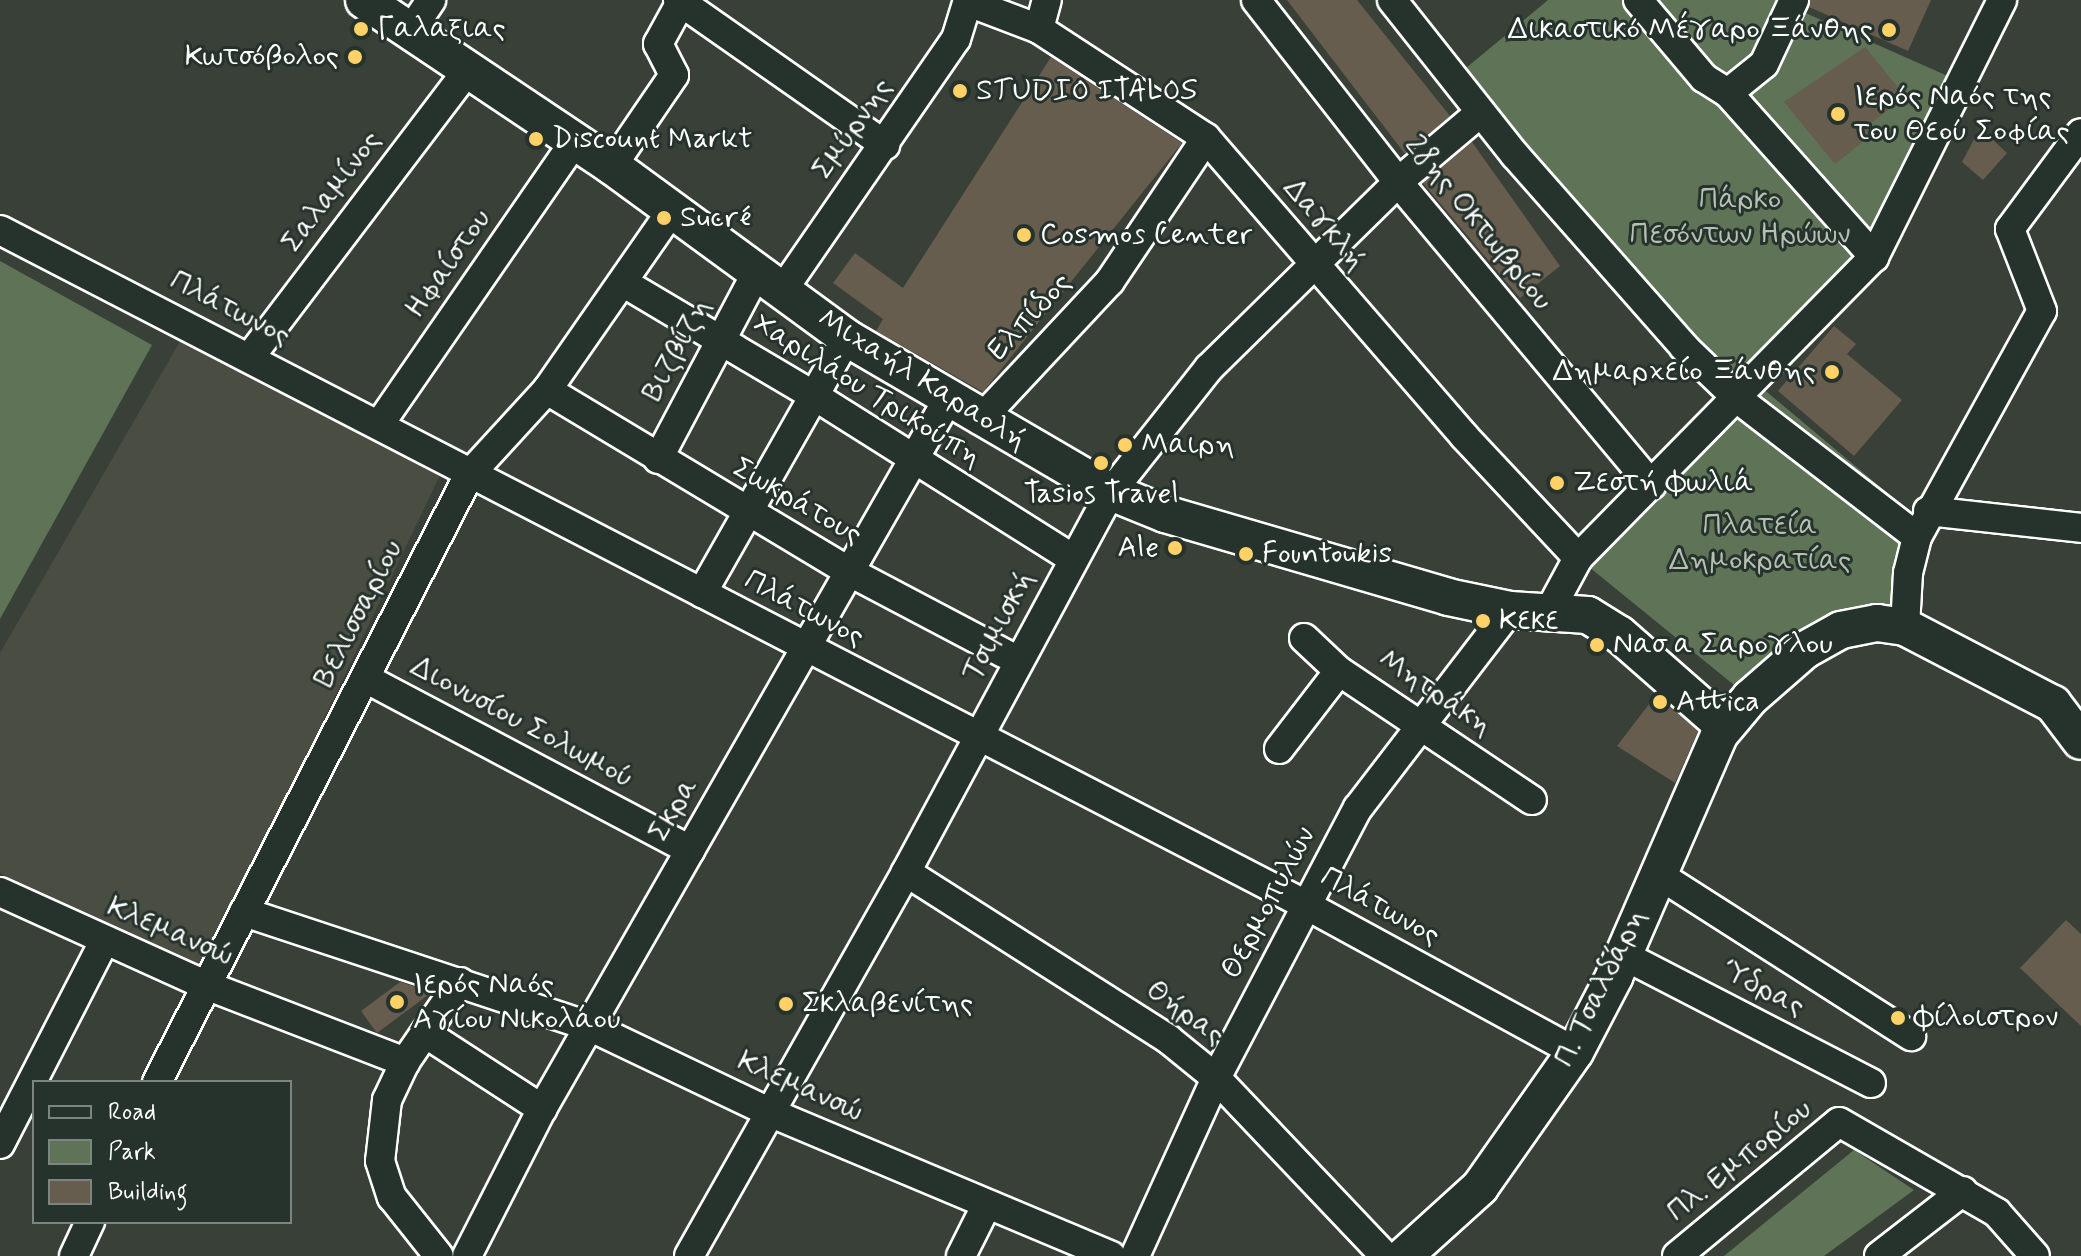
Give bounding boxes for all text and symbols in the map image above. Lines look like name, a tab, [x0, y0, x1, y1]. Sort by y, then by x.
place label: Γαλαξιας	[377, 11, 506, 47]
place label: Δικαστικό Μέγαρο Ξάνθης	[1508, 12, 1873, 48]
marker: Γαλαξιας	[352, 20, 370, 38]
marker: Δικαστικό Μέγαρο Ξάνθης	[1880, 21, 1898, 39]
place label: Κωτσόβολος	[185, 39, 339, 75]
marker: Κωτσόβολος	[346, 48, 364, 66]
street label: Σμύρνης	[805, 71, 901, 187]
place label: STUDIO ITALOS	[976, 73, 1197, 109]
place label: Ιερός Ναός της του Θεού Σοφίας	[1854, 79, 2070, 150]
marker: STUDIO ITALOS	[951, 82, 969, 100]
marker: Ιερός Ναός της του Θεού Σοφίας	[1829, 105, 1847, 123]
place label: Discount Markt	[552, 121, 755, 157]
street label: Σαλαμίνος	[274, 124, 390, 260]
street label: 28ης Οκτωβρίου	[1396, 128, 1560, 318]
marker: Discount Markt	[527, 130, 545, 148]
street label: Δαγκλή	[1275, 171, 1373, 279]
park label: Πάρκο Πεσόντων Ηρώων	[1630, 182, 1850, 252]
place label: Sucré	[680, 200, 751, 236]
street label: Ηφαίστου	[398, 202, 500, 326]
marker: Sucré	[655, 209, 673, 227]
place label: Cosmos Center	[1040, 217, 1247, 253]
marker: Cosmos Center	[1015, 226, 1033, 244]
street label: Πλάτωνος	[164, 263, 296, 355]
street label: Ελπίδος	[980, 266, 1080, 368]
street label: Βιζβίζη	[635, 292, 719, 408]
street label: Μιχαήλ Καραολή	[811, 301, 1033, 459]
street label: Χαριλάου Τρικούπη	[746, 306, 988, 476]
place label: Δημαρχείο Ξάνθης	[1553, 354, 1816, 390]
marker: Δημαρχείο Ξάνθης	[1823, 363, 1841, 381]
place label: Μαιρη	[1141, 427, 1235, 463]
marker: Μαιρη	[1116, 436, 1134, 454]
street label: Σωκράτους	[726, 451, 868, 553]
marker: Tasios Travel	[1092, 454, 1110, 472]
place label: Ζεστή Φωλιά	[1573, 465, 1753, 501]
marker: Ζεστή Φωλιά	[1548, 474, 1566, 492]
place label: Tasios Travel	[1023, 476, 1179, 512]
park label: Πλατεία Δημοκρατίας	[1669, 508, 1851, 578]
place label: Ale	[1118, 530, 1159, 566]
street label: Βελισσαρίου	[307, 534, 411, 694]
place label: Fountoukis	[1262, 536, 1392, 572]
marker: Ale	[1166, 539, 1184, 557]
marker: Fountoukis	[1237, 545, 1255, 563]
street label: Πλάτωνος	[738, 562, 870, 656]
street label: Τσιμισκή	[955, 565, 1043, 687]
place label: Κεκε	[1499, 603, 1559, 639]
marker: Κεκε	[1474, 612, 1492, 630]
place label: Νασ α Σαρογλου	[1613, 627, 1833, 663]
marker: Νασ α Σαρογλου	[1588, 636, 1606, 654]
street label: Μητράκη	[1371, 642, 1499, 744]
street label: Διονυσίου Σολωμού	[404, 649, 640, 797]
place label: Attica	[1676, 684, 1760, 720]
marker: Attica	[1651, 693, 1669, 711]
street label: Σκρα	[641, 772, 707, 848]
street label: Θερμοπυλών	[1214, 821, 1324, 985]
street label: Πλάτωνος	[1314, 860, 1446, 954]
street label: Κλεμανσώ	[102, 889, 238, 975]
street label: Π. Τσαλδάρη	[1547, 903, 1655, 1073]
street label: Ύδρας	[1715, 953, 1811, 1025]
place label: Ιερός Ναός Αγίου Νικολάου	[413, 967, 621, 1038]
street label: Θήρας	[1139, 972, 1231, 1054]
place label: Σκλαβενίτης	[802, 986, 973, 1022]
marker: Ιερός Ναός Αγίου Νικολάου	[388, 993, 406, 1011]
marker: Σκλαβενίτης	[777, 995, 795, 1013]
place label: Φίλοιστρον	[1914, 1000, 2058, 1036]
marker: Φίλοιστρον	[1889, 1009, 1907, 1027]
street label: Κλεμανσώ	[732, 1043, 868, 1131]
legend	[32, 1080, 292, 1224]
street label: Πλ. Εμπορίου	[1660, 1092, 1820, 1230]
text: Road	[108, 1097, 156, 1128]
text: Park	[108, 1137, 156, 1168]
text: Building	[108, 1177, 188, 1208]

